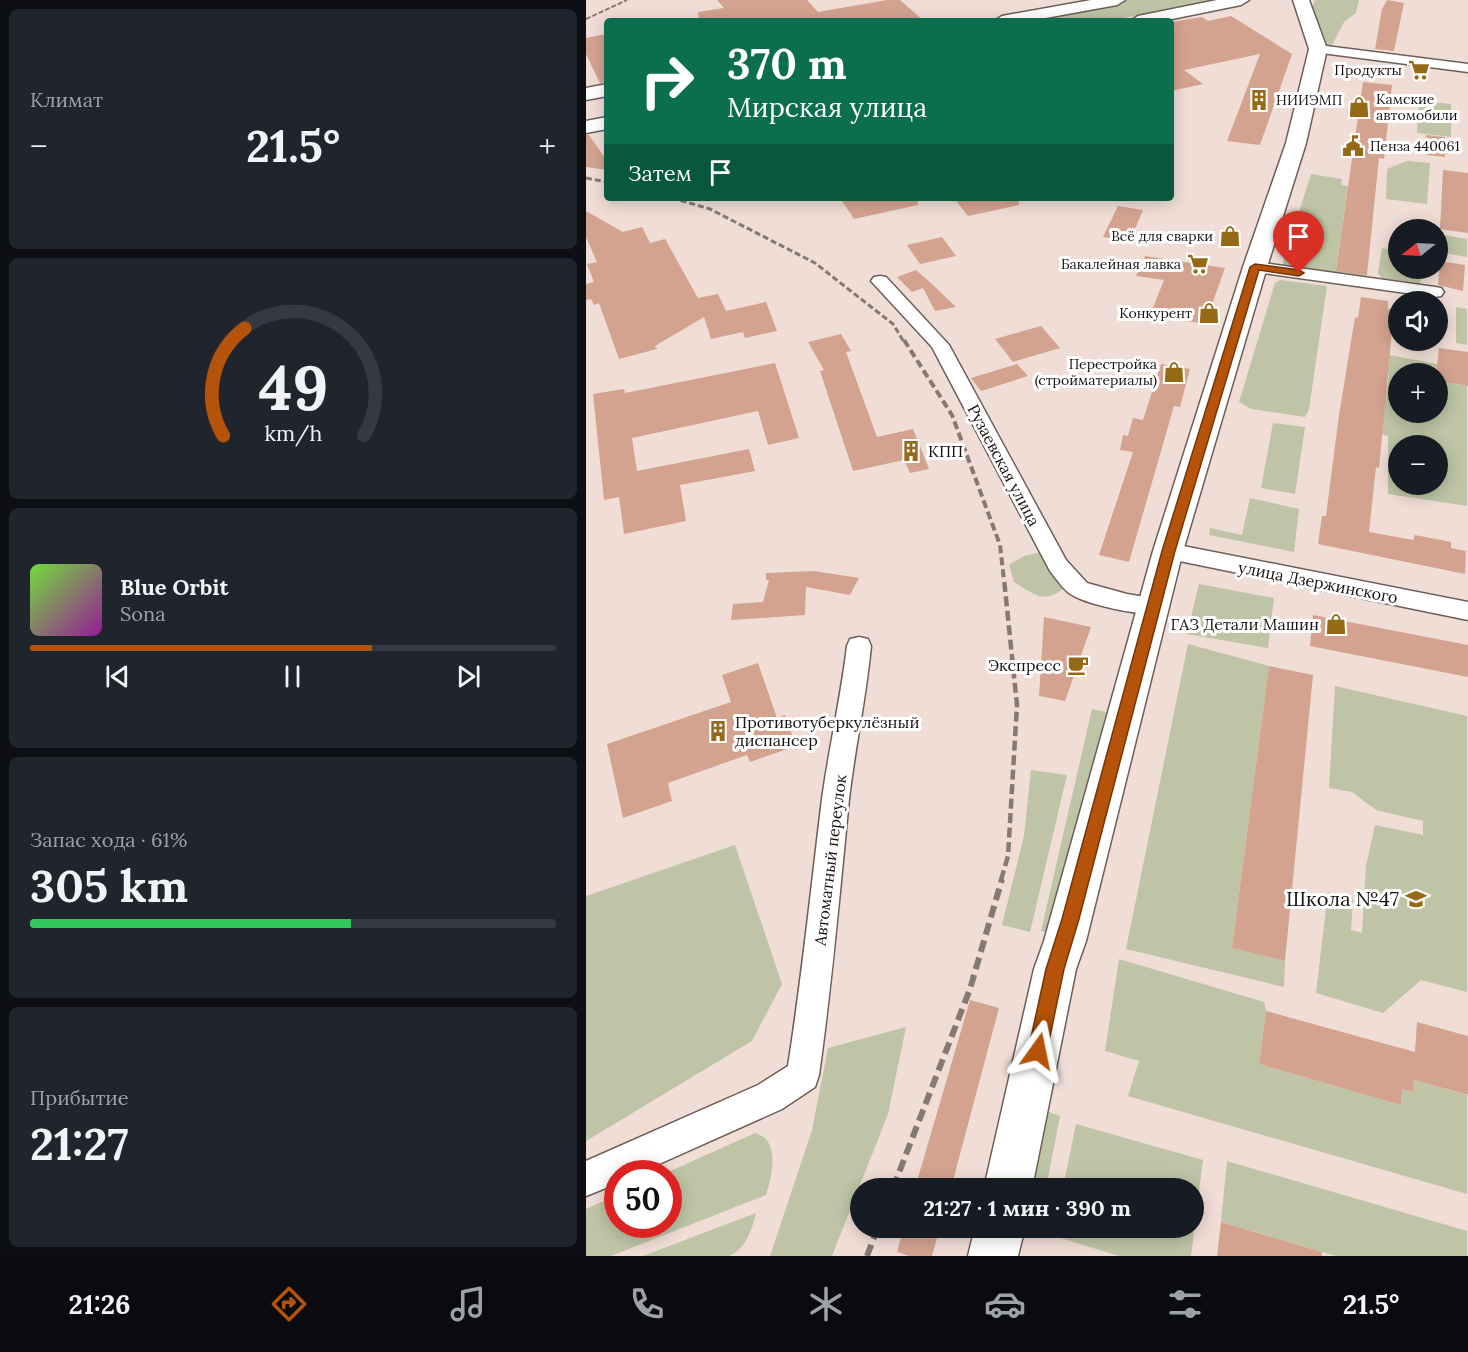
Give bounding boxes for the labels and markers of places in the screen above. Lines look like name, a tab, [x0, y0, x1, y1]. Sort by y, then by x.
supermarket icon: Продукты	[1407, 58, 1431, 82]
place label: Продукты	[1334, 61, 1402, 79]
building icon: НИИЭМП	[1247, 88, 1271, 112]
place label: Камские автомобили	[1376, 90, 1458, 124]
place label: НИИЭМП	[1276, 91, 1342, 109]
shop icon: Камские автомобили	[1347, 95, 1371, 119]
public building icon: Пенза 440061	[1341, 134, 1365, 158]
place label: Пенза 440061	[1370, 137, 1460, 155]
pin	[1273, 211, 1324, 273]
shop icon: Всё для сварки	[1218, 224, 1242, 248]
place label: Всё для сварки	[1111, 227, 1213, 245]
supermarket icon: Бакалейная лавка	[1186, 252, 1210, 276]
place label: Бакалейная лавка	[1061, 255, 1181, 273]
shop icon: Конкурент	[1197, 301, 1221, 325]
place label: Конкурент	[1119, 304, 1192, 322]
place label: Перестройка (стройматериалы)	[1035, 355, 1157, 389]
shop icon: Перестройка (стройматериалы)	[1162, 360, 1186, 384]
building icon: КПП	[899, 439, 923, 463]
place label: КПП	[928, 441, 963, 461]
shop icon: ГАЗ Детали Машин	[1324, 612, 1348, 636]
place label: ГАЗ Детали Машин	[1170, 614, 1319, 634]
cafe icon: Экспресс	[1066, 653, 1090, 677]
place label: Экспресс	[988, 655, 1061, 675]
place label: Противотуберкулёзный диспансер	[735, 712, 919, 750]
building icon: Противотуберкулёзный диспансер	[706, 719, 730, 743]
place label: Школа №47	[1286, 886, 1399, 911]
school or university icon: Школа №47	[1404, 887, 1428, 911]

